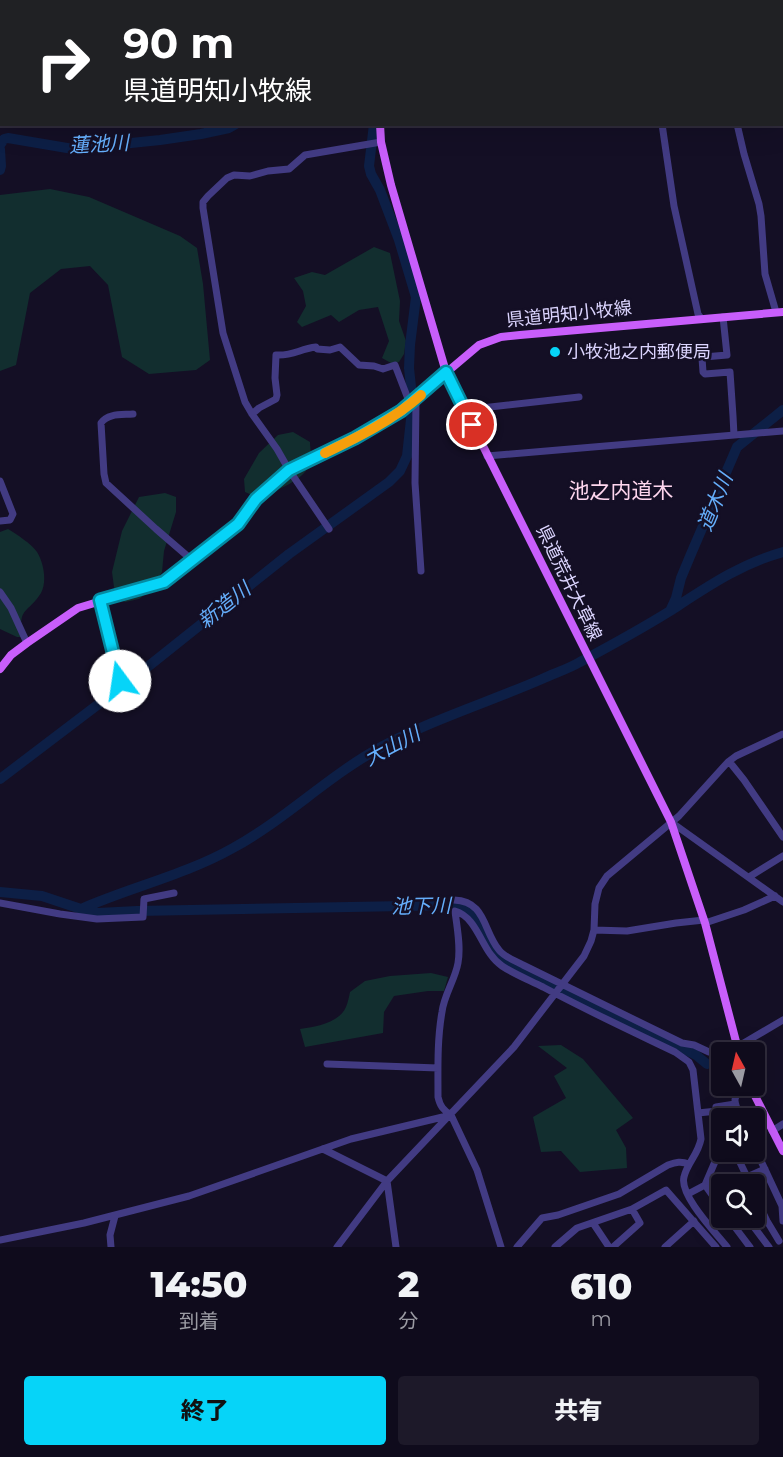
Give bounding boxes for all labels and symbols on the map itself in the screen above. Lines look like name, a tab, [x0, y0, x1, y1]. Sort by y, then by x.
water label: 蓮池川	[68, 130, 132, 158]
street label: 県道明知小牧線	[505, 296, 633, 332]
place label: 小牧池之内郵便局	[567, 341, 711, 363]
marker: 小牧池之内郵便局	[548, 345, 562, 359]
pin	[446, 399, 497, 450]
water label: 道木川	[693, 468, 738, 534]
district label: 池之内道木	[569, 478, 674, 503]
street label: 県道荒井大草線	[531, 522, 607, 644]
water label: 新造川	[193, 576, 257, 633]
position arrow	[88, 649, 152, 713]
water label: 大山川	[360, 720, 426, 771]
water label: 池下川	[391, 893, 453, 919]
north arrow	[711, 1042, 765, 1096]

